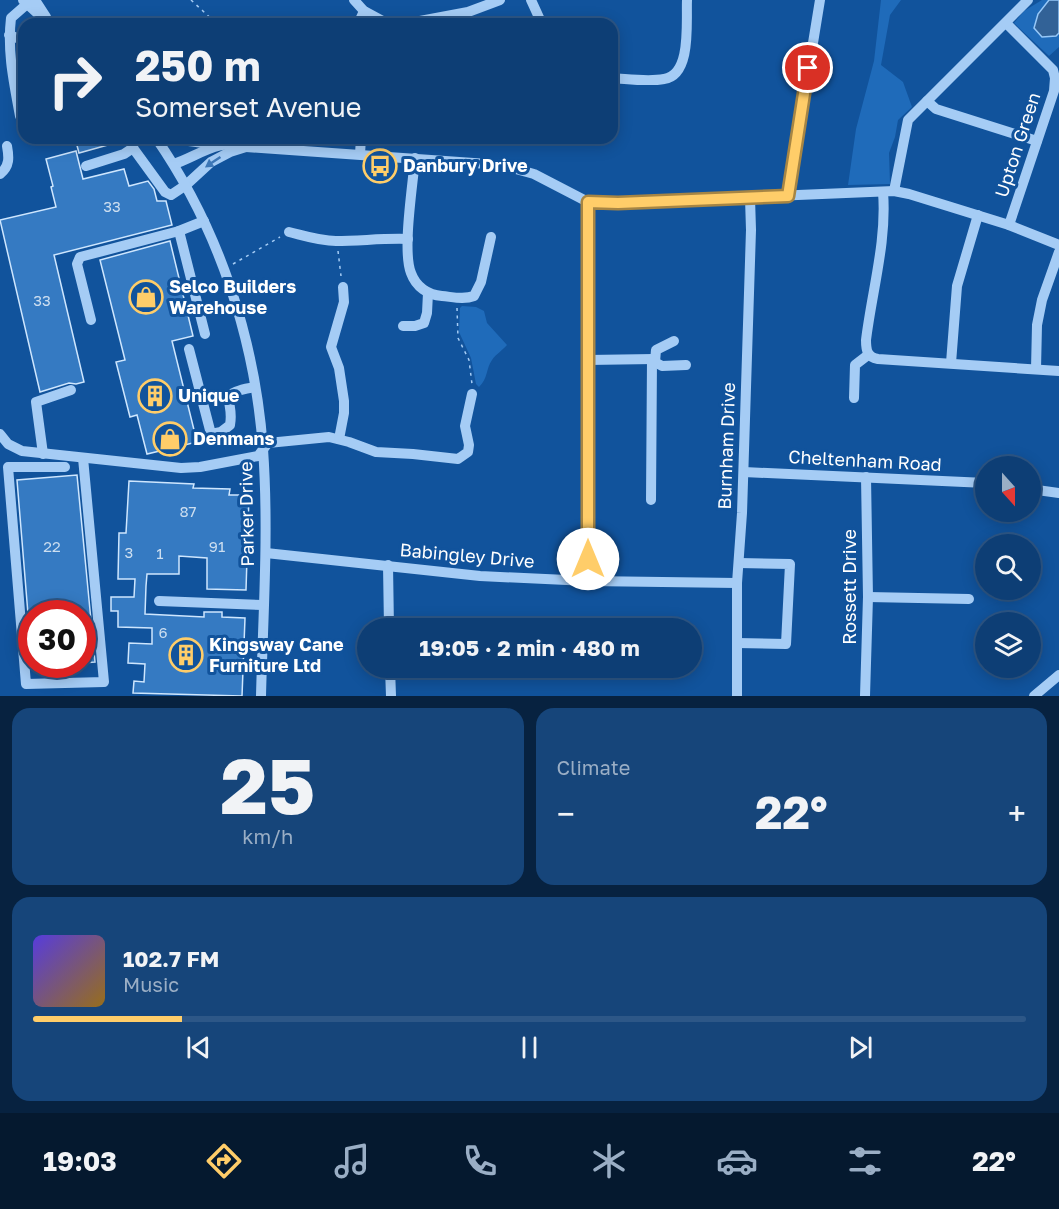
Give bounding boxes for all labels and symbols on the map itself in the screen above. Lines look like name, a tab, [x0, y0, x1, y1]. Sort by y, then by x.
pin	[782, 42, 833, 93]
street label: Upton Green	[990, 89, 1044, 200]
bus stop icon: Danbury Drive	[362, 148, 398, 184]
place label: Danbury Drive	[403, 154, 528, 176]
one-way arrow	[206, 156, 222, 168]
house number: 33	[103, 197, 121, 215]
place label: Selco Builders Warehouse	[169, 275, 296, 318]
shop icon: Selco Builders Warehouse	[128, 279, 164, 315]
house number: 33	[33, 291, 51, 309]
building icon: Unique	[137, 378, 173, 414]
street label: Burnham Drive	[713, 382, 739, 510]
place label: Unique	[178, 384, 240, 406]
shop icon: Denmans	[152, 421, 188, 457]
place label: Denmans	[193, 427, 275, 449]
street label: Cheltenham Road	[788, 445, 942, 475]
north arrow	[975, 456, 1041, 522]
street label: Parker Drive	[234, 461, 258, 567]
house number: 87	[179, 502, 197, 520]
position arrow	[556, 527, 620, 591]
street label: Rossett Drive	[838, 529, 860, 645]
house number: 22	[43, 537, 61, 555]
house number: 91	[209, 537, 225, 555]
street label: Babingley Drive	[399, 538, 535, 572]
house number: 3	[125, 543, 133, 561]
house number: 1	[156, 544, 164, 562]
speed limit sign: 30	[18, 600, 96, 678]
house number: 6	[158, 623, 168, 641]
place label: Kingsway Cane Furniture Ltd	[209, 633, 344, 676]
building icon: Kingsway Cane Furniture Ltd	[168, 637, 204, 673]

